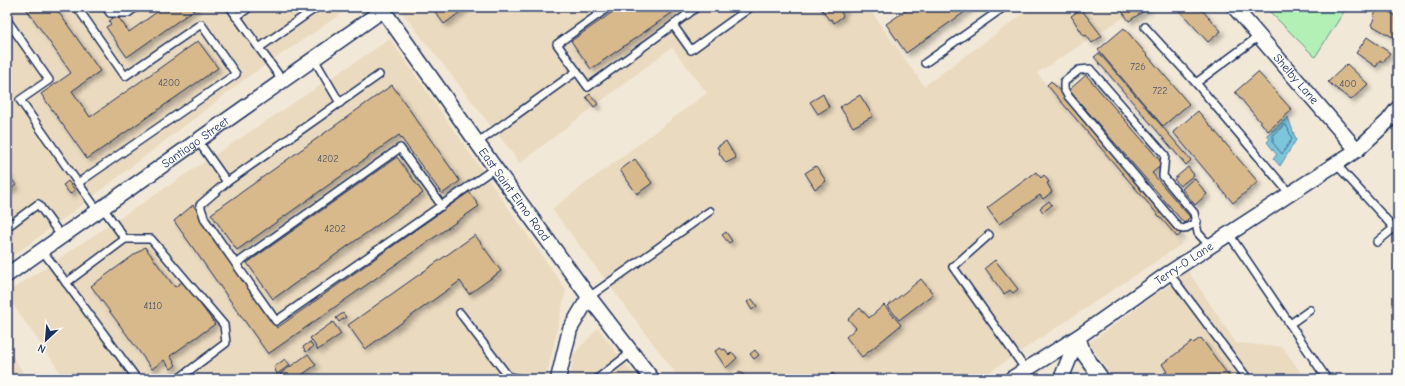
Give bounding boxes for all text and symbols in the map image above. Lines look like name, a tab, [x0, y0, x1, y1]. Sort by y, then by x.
street label: Shelby Lane	[1270, 51, 1322, 107]
house number: 726	[1130, 61, 1146, 73]
house number: 4200	[158, 77, 180, 89]
house number: 400	[1339, 78, 1357, 90]
house number: 722	[1152, 85, 1168, 97]
street label: Santiago Street	[159, 114, 232, 171]
street label: East Saint Elmo Road	[476, 145, 553, 244]
house number: 4202	[317, 153, 339, 165]
house number: 4202	[324, 223, 346, 235]
street label: Terry-O Lane	[1152, 239, 1216, 288]
house number: 4110	[144, 300, 162, 312]
north arrow	[26, 320, 66, 360]
text: N	[36, 341, 48, 356]

